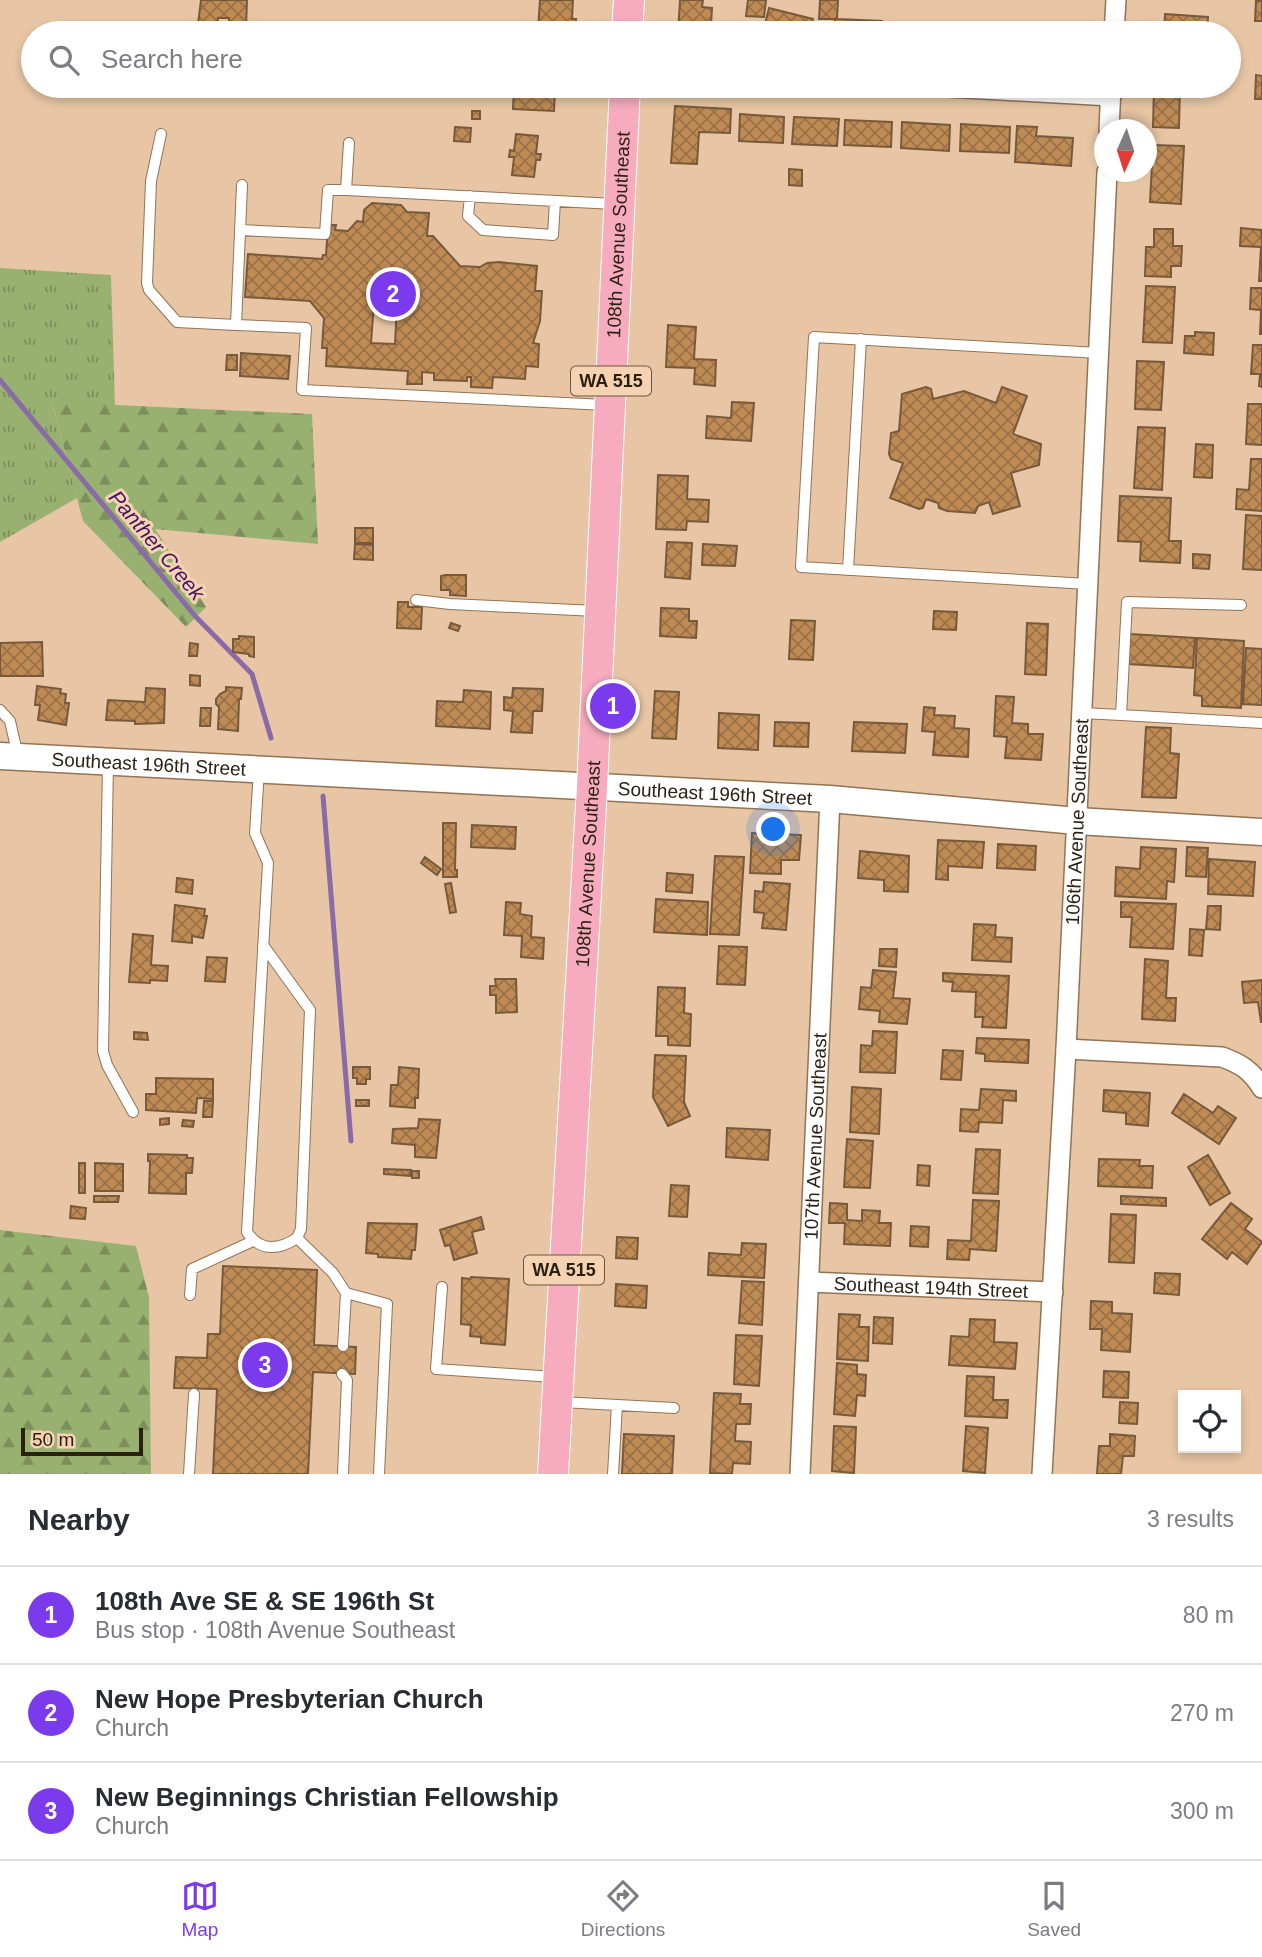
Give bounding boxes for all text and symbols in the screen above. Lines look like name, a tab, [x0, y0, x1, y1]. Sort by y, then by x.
search box	[21, 21, 1241, 98]
icon: search	[45, 41, 83, 79]
text: Search here	[101, 44, 243, 74]
north arrow	[1094, 119, 1157, 182]
street label: 108th Avenue Southeast	[603, 130, 633, 339]
pin: 2	[370, 268, 416, 320]
road number: WA 515	[571, 366, 651, 396]
water label: Panther Creek	[105, 486, 210, 605]
pin: 1	[590, 680, 636, 732]
street label: 106th Avenue Southeast	[1061, 717, 1092, 926]
street label: Southeast 196th Street	[51, 748, 247, 779]
street label: 108th Avenue Southeast	[571, 759, 604, 968]
street label: Southeast 196th Street	[617, 778, 813, 809]
your location	[756, 812, 790, 846]
street label: 107th Avenue Southeast	[800, 1032, 830, 1240]
road number: WA 515	[524, 1255, 604, 1284]
street label: Southeast 194th Street	[833, 1273, 1029, 1301]
pin: 3	[242, 1339, 288, 1391]
map controls	[1178, 1390, 1241, 1453]
button: locate	[1178, 1390, 1241, 1453]
scale bar	[21, 1425, 144, 1457]
text: 50 m	[32, 1429, 74, 1450]
text: Nearby	[28, 1503, 130, 1536]
text: 3 results	[1147, 1506, 1234, 1532]
text: 108th Ave SE & SE 196th St	[95, 1586, 434, 1616]
text: 1	[45, 1602, 57, 1628]
text: 80 m	[1183, 1602, 1234, 1628]
text: Bus stop · 108th Avenue Southeast	[95, 1617, 455, 1643]
text: New Hope Presbyterian Church	[95, 1684, 484, 1714]
text: 2	[45, 1700, 57, 1726]
text: 270 m	[1170, 1700, 1234, 1726]
text: Church	[95, 1715, 169, 1741]
text: New Beginnings Christian Fellowship	[95, 1782, 559, 1812]
text: 3	[45, 1798, 57, 1824]
text: 300 m	[1170, 1798, 1234, 1824]
text: Church	[95, 1813, 169, 1839]
tab: Map	[181, 1877, 219, 1941]
tab: Directions	[581, 1877, 665, 1941]
tab: Saved	[1027, 1877, 1081, 1941]

